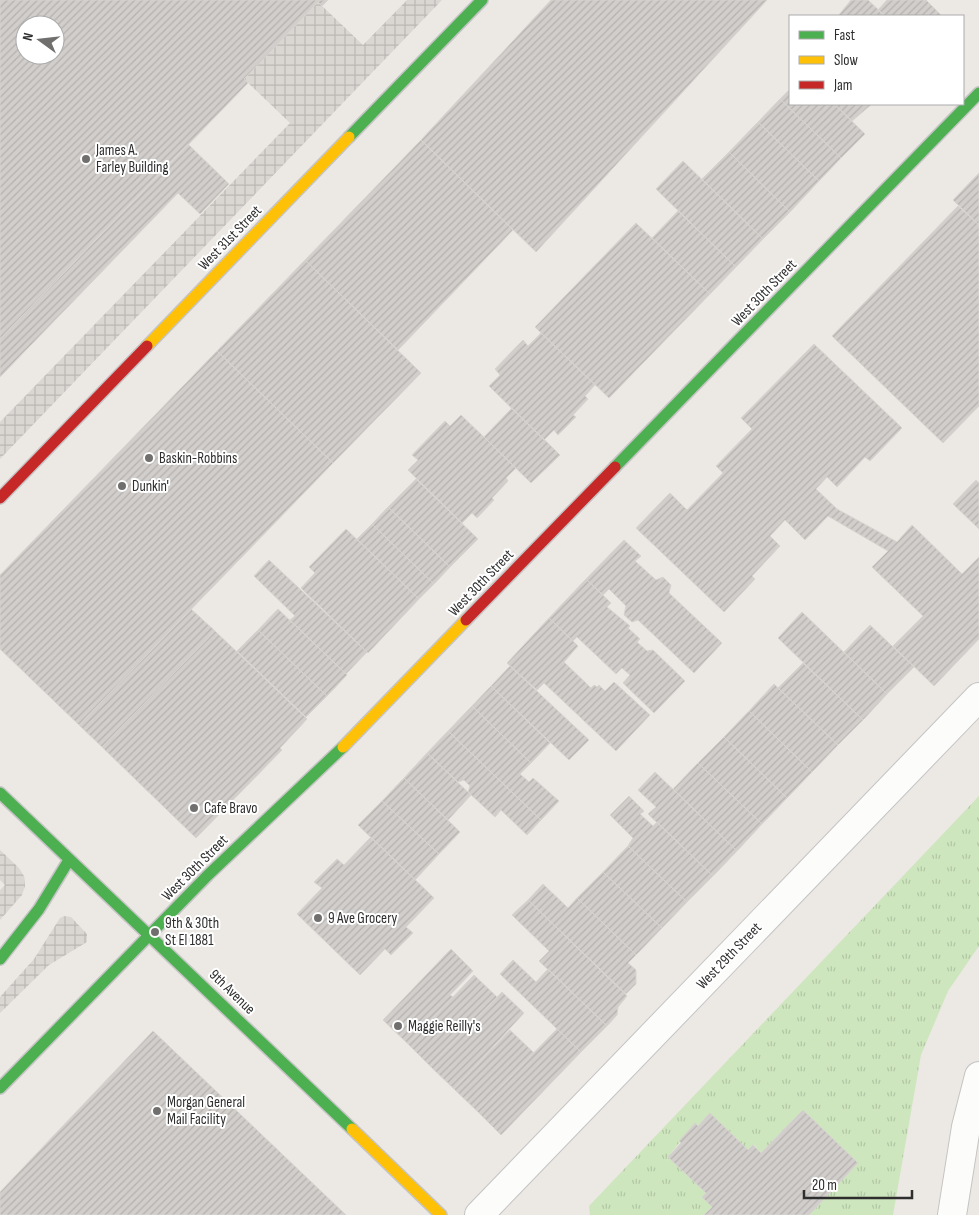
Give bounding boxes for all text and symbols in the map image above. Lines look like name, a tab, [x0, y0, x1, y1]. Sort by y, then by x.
north arrow	[15, 15, 65, 65]
legend	[789, 15, 964, 105]
text: Fast	[834, 26, 856, 45]
text: N	[19, 31, 37, 43]
text: Slow	[834, 51, 858, 70]
text: Jam	[833, 76, 852, 95]
place label: James A. Farley Building	[95, 141, 168, 177]
marker: James A. Farley Building	[80, 153, 92, 165]
street label: West 31st Street	[194, 201, 266, 275]
street label: West 30th Street	[727, 255, 801, 330]
place label: Baskin-Robbins	[159, 449, 237, 468]
marker: Baskin-Robbins	[143, 452, 155, 464]
place label: Dunkin'	[132, 477, 169, 496]
marker: Dunkin'	[116, 480, 128, 492]
street label: West 30th Street	[444, 545, 518, 620]
place label: Cafe Bravo	[204, 799, 258, 818]
marker: Cafe Bravo	[188, 802, 200, 814]
street label: West 30th Street	[158, 831, 232, 905]
place label: 9 Ave Grocery	[328, 909, 398, 928]
marker: 9 Ave Grocery	[312, 912, 324, 924]
place label: 9th & 30th St El 1881	[165, 914, 219, 950]
street label: West 29th Street	[692, 918, 766, 993]
marker: 9th & 30th St El 1881	[149, 926, 161, 938]
street label: 9th Avenue	[205, 965, 259, 1019]
place label: Maggie Reilly's	[408, 1017, 481, 1036]
marker: Maggie Reilly's	[392, 1020, 404, 1032]
place label: Morgan General Mail Facility	[167, 1093, 245, 1129]
marker: Morgan General Mail Facility	[151, 1105, 163, 1117]
scale bar	[804, 1168, 912, 1200]
text: 20 m	[812, 1176, 837, 1195]

